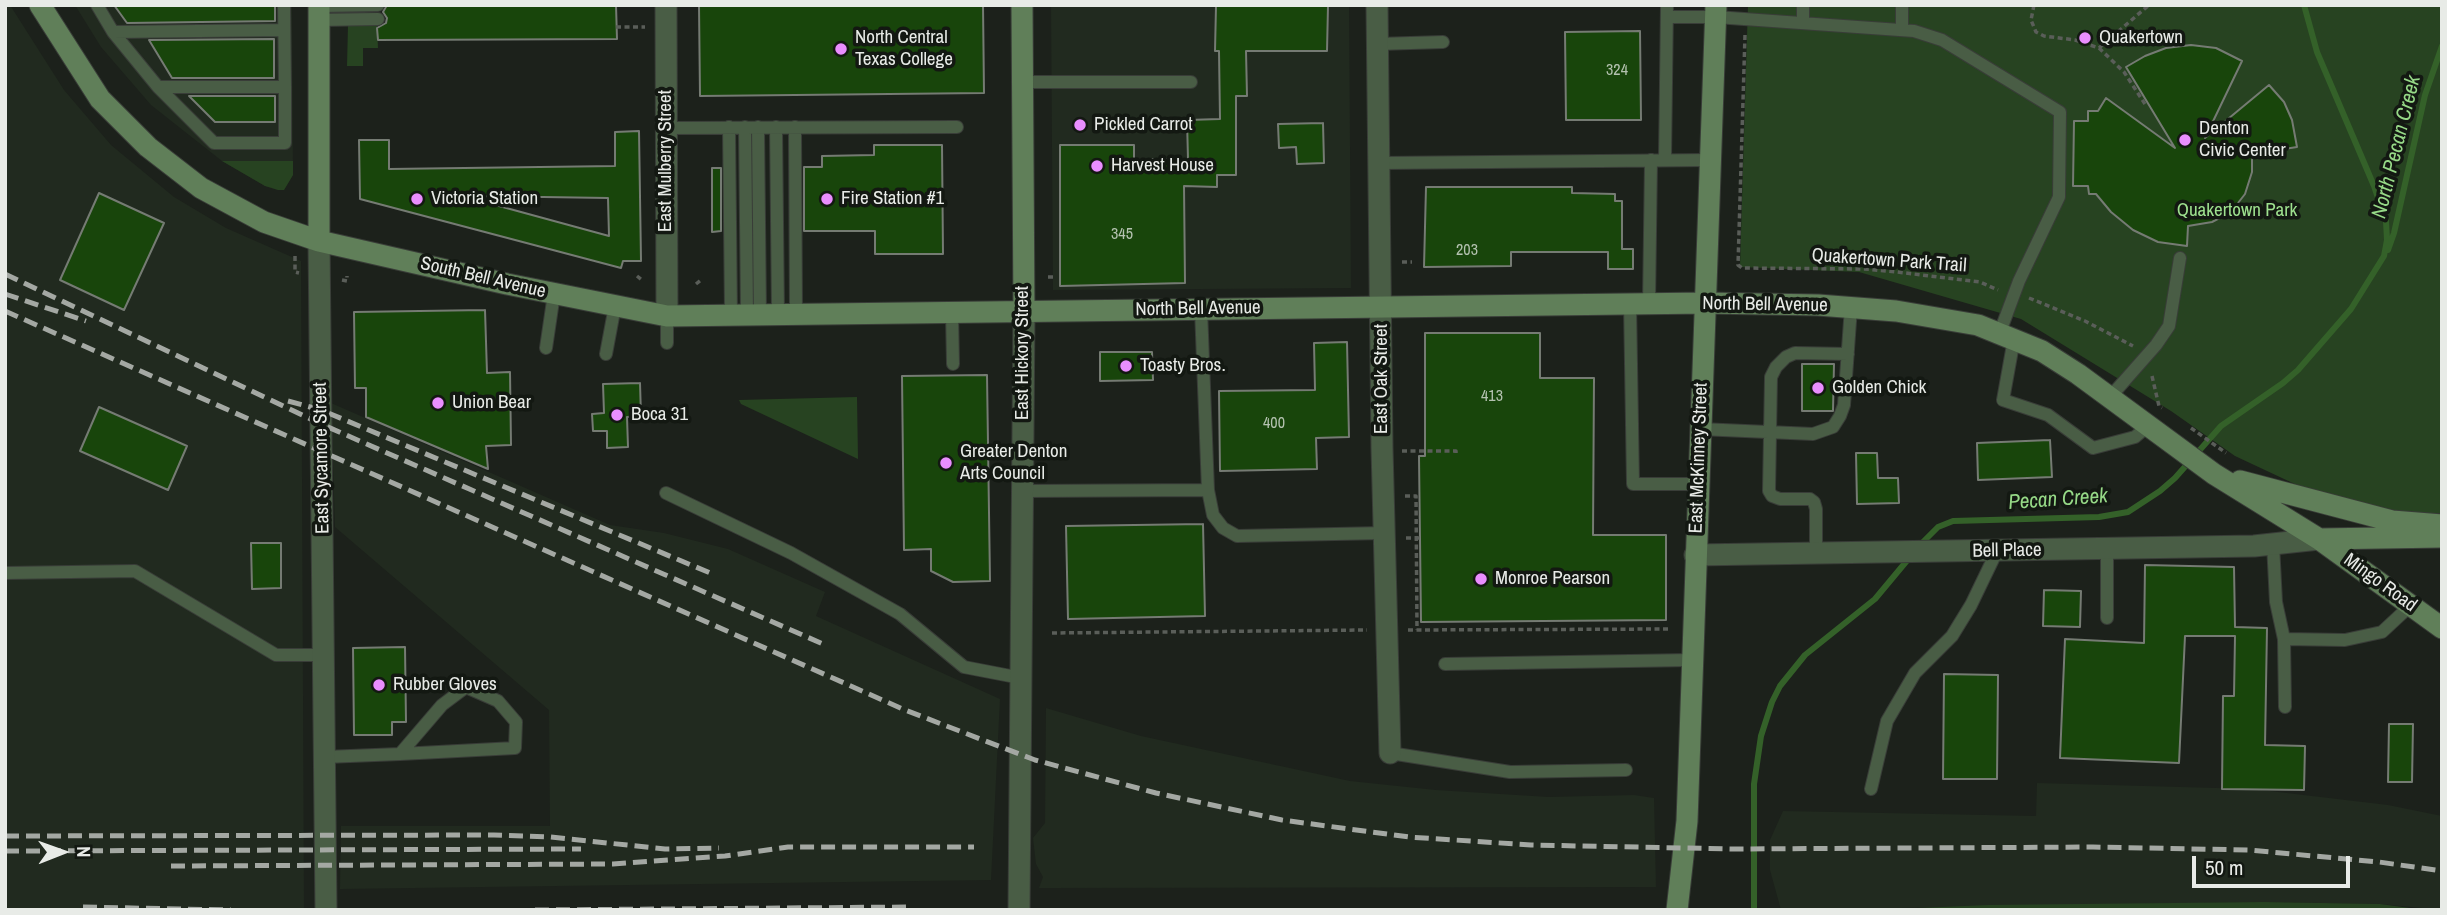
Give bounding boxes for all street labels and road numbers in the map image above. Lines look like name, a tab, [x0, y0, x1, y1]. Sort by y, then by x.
street label: East Mulberry Street	[655, 90, 677, 232]
street label: Quakertown Park Trail	[1811, 244, 1967, 278]
street label: South Bell Avenue	[418, 253, 548, 303]
street label: East Hickory Street	[1012, 286, 1034, 420]
street label: North Bell Avenue	[1702, 293, 1828, 317]
street label: North Bell Avenue	[1135, 297, 1261, 321]
street label: East Oak Street	[1371, 324, 1393, 434]
street label: East Sycamore Street	[309, 382, 335, 534]
street label: East McKinney Street	[1685, 382, 1713, 534]
street label: Bell Place	[1972, 539, 2042, 563]
street label: Mingo Road	[2339, 549, 2421, 617]

